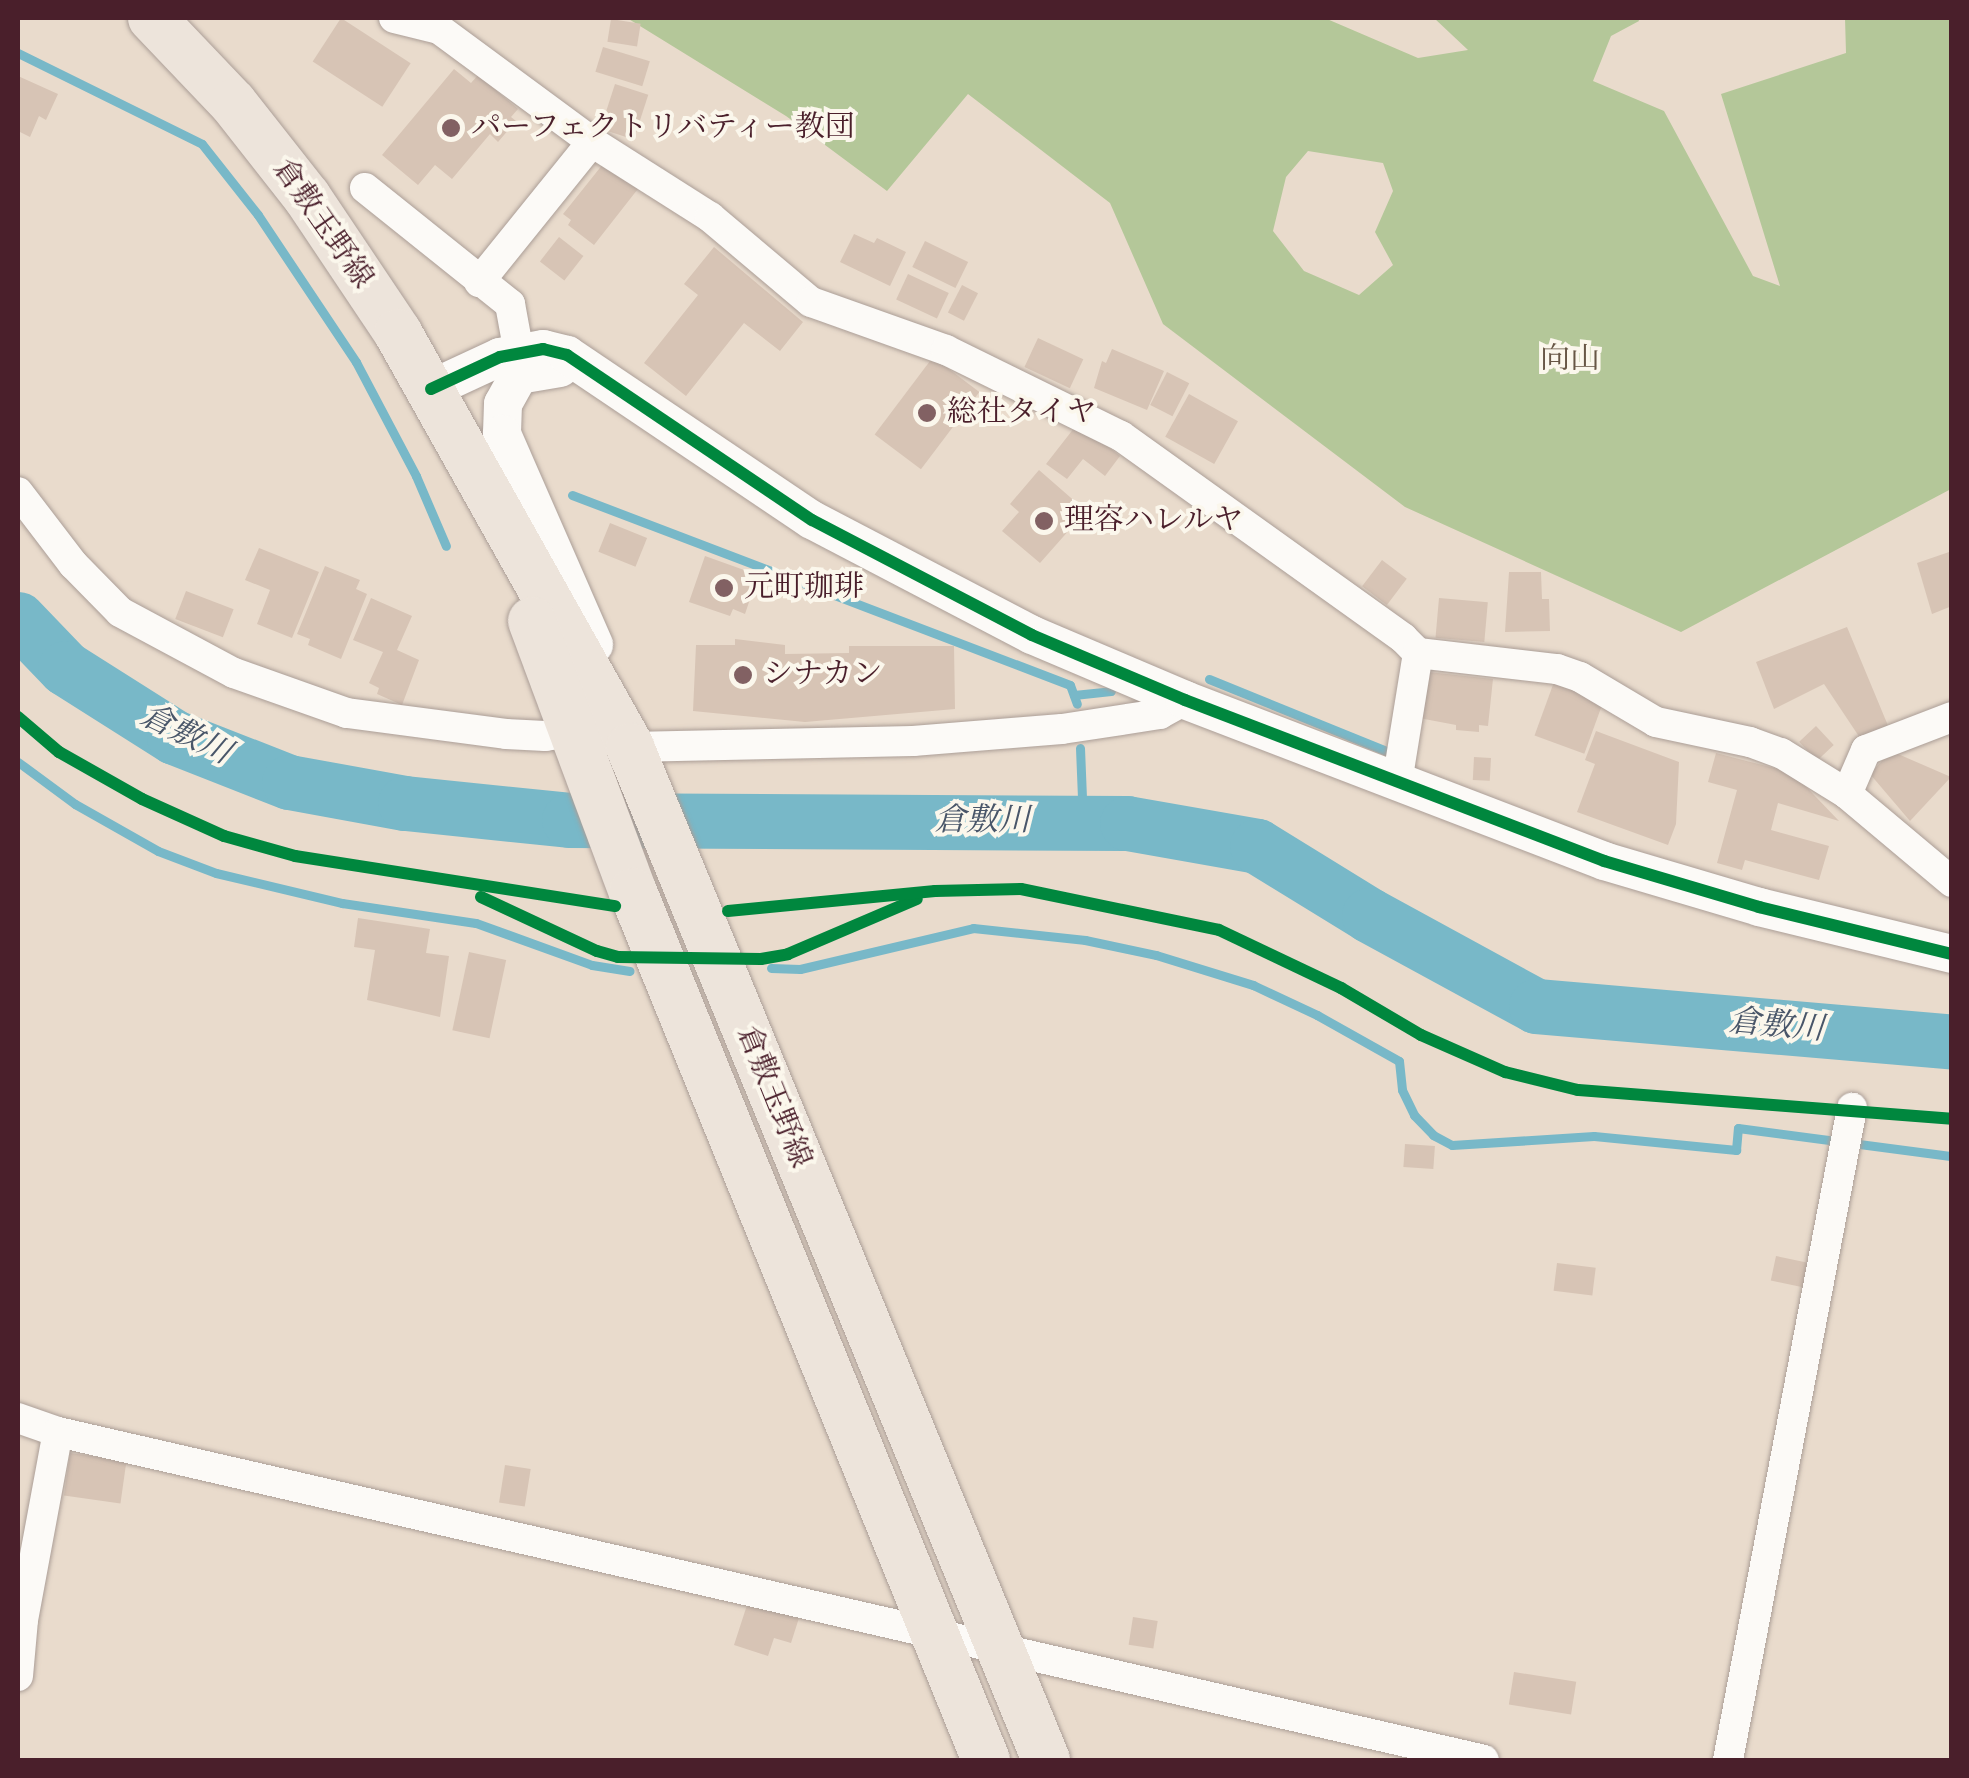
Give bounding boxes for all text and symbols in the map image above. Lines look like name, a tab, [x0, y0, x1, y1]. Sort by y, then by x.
place label: パーフェクトリバティー教団	[471, 110, 861, 146]
marker: パーフェクトリバティー教団	[440, 117, 462, 139]
street label: 倉敷玉野線	[264, 152, 380, 296]
park label: 向山	[1540, 342, 1600, 378]
place label: 総社タイヤ	[947, 395, 1097, 431]
marker: 総社タイヤ	[916, 402, 938, 424]
place label: 理容ハレルヤ	[1064, 503, 1244, 539]
marker: 理容ハレルヤ	[1033, 510, 1055, 532]
place label: 元町珈琲	[744, 570, 864, 606]
marker: 元町珈琲	[713, 577, 735, 599]
place label: シナカン	[763, 657, 883, 693]
marker: シナカン	[732, 664, 754, 686]
water label: 倉敷川	[133, 698, 237, 774]
water label: 倉敷川	[934, 803, 1030, 841]
water label: 倉敷川	[1727, 1004, 1825, 1050]
street label: 倉敷玉野線	[728, 1021, 818, 1173]

